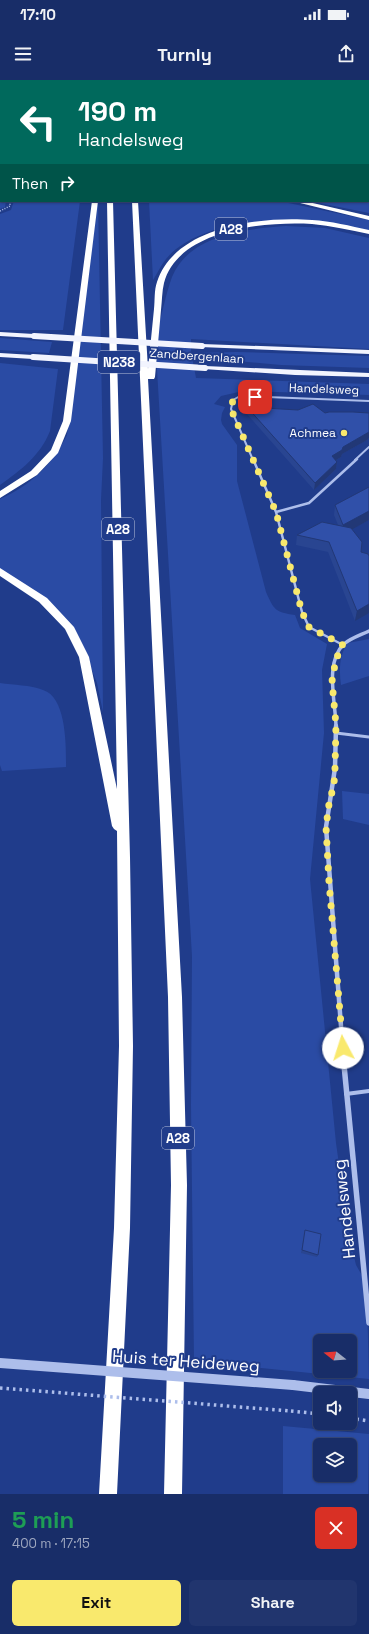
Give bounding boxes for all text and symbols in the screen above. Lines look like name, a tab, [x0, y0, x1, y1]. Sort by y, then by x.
text: 17:10	[20, 5, 56, 24]
icon: menu	[12, 43, 34, 65]
text: Turnly	[157, 43, 212, 66]
icon: share	[335, 43, 357, 65]
text: 190 m	[78, 93, 157, 129]
icon: left	[12, 96, 64, 148]
text: Handelsweg	[78, 128, 184, 151]
icon: right	[56, 172, 78, 194]
text: Then	[12, 174, 48, 193]
road number: A28	[215, 218, 247, 240]
street label: Zandbergenlaan	[149, 345, 245, 367]
road number: N238	[98, 351, 140, 373]
pin	[238, 380, 272, 414]
street label: Handelsweg	[289, 380, 359, 398]
icon: arrive	[244, 386, 266, 408]
place label: Achmea	[290, 425, 336, 441]
marker: Achmea	[339, 428, 349, 438]
road number: A28	[102, 518, 134, 540]
position arrow	[322, 1027, 364, 1069]
road number: A28	[162, 1127, 194, 1149]
street label: Handelsweg	[328, 1158, 360, 1260]
north arrow	[313, 1334, 357, 1378]
map controls	[313, 1334, 357, 1482]
street label: Huis ter Heideweg	[111, 1345, 261, 1377]
button: sound	[313, 1386, 357, 1430]
button: layers	[313, 1438, 357, 1482]
text: 5 min	[12, 1504, 74, 1535]
button: close	[315, 1507, 357, 1549]
text: 400 m · 17:15	[12, 1535, 90, 1552]
button: Exit	[12, 1580, 181, 1626]
button: Share	[189, 1580, 357, 1626]

